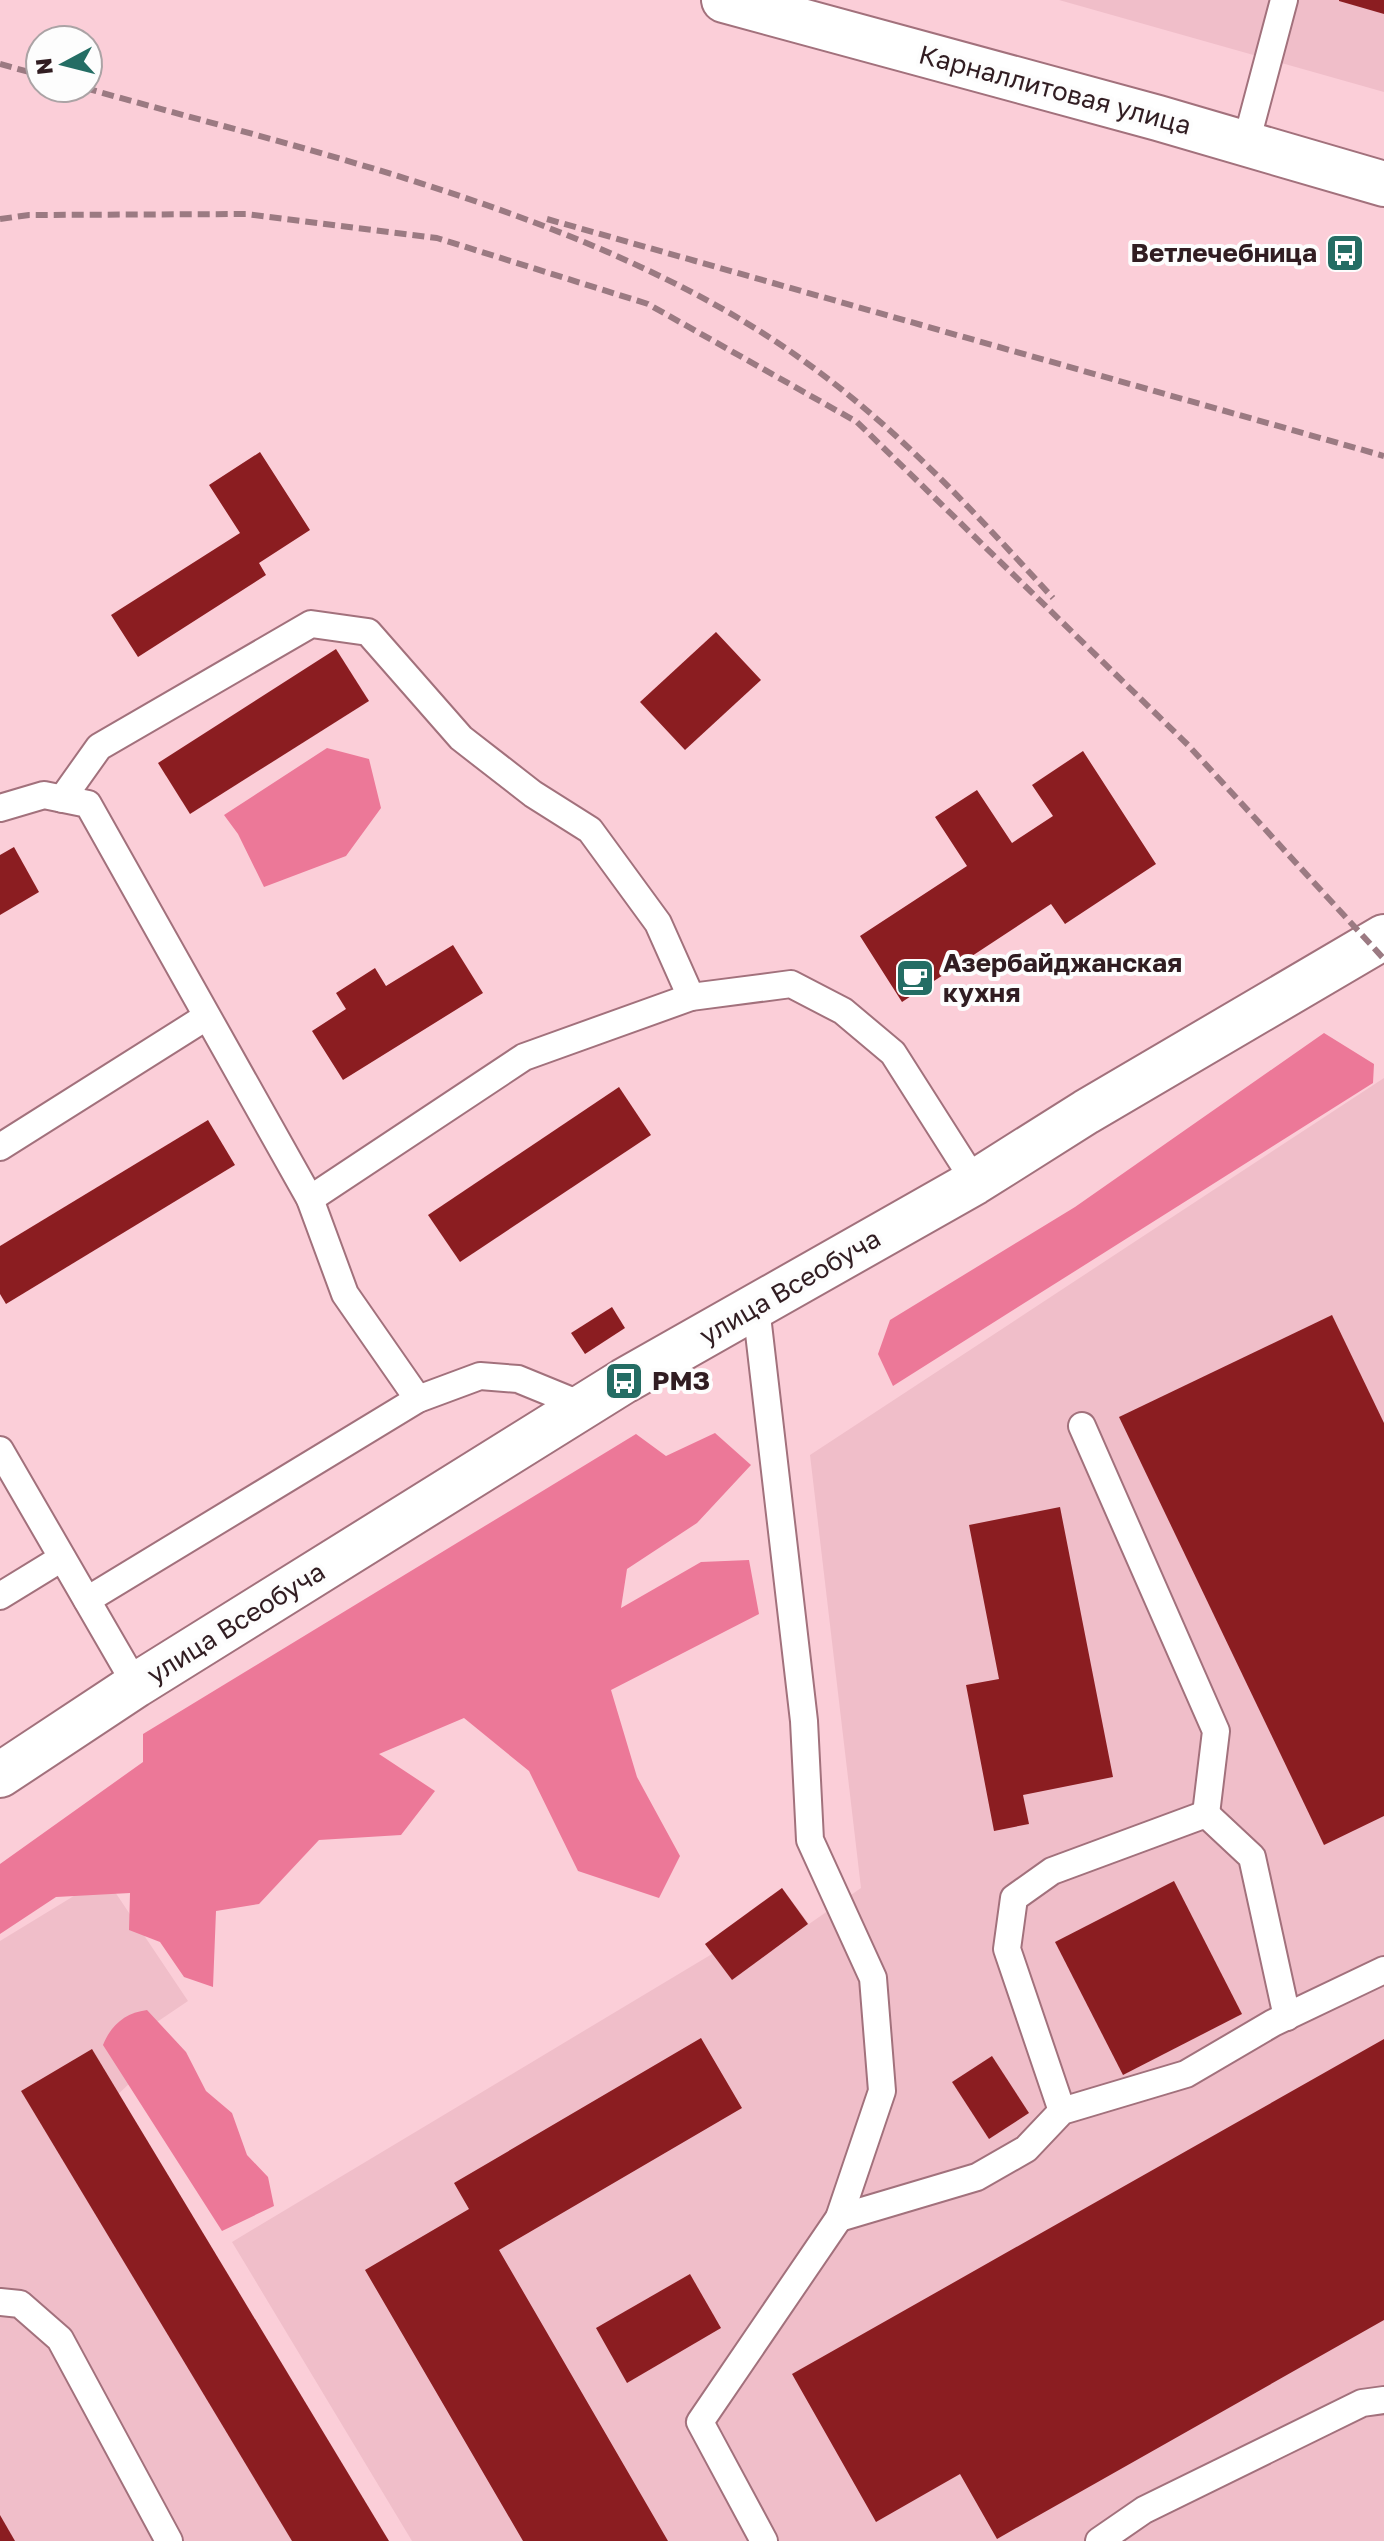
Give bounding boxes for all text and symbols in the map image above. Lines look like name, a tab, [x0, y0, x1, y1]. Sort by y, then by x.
north arrow	[24, 24, 104, 104]
street label: Карналлитовая улица	[916, 38, 1195, 141]
text: N	[29, 57, 58, 76]
bus stop icon: Ветлечебница	[1324, 232, 1366, 274]
place label: Ветлечебница	[1131, 237, 1317, 268]
place label: Азербайджанская кухня	[943, 947, 1182, 1008]
cafe icon: Азербайджанская кухня	[894, 957, 936, 999]
street label: улица Всеобуча	[694, 1222, 886, 1351]
bus stop icon: РМЗ	[603, 1360, 645, 1402]
place label: РМЗ	[652, 1365, 710, 1396]
street label: улица Всеобуча	[141, 1555, 330, 1690]

